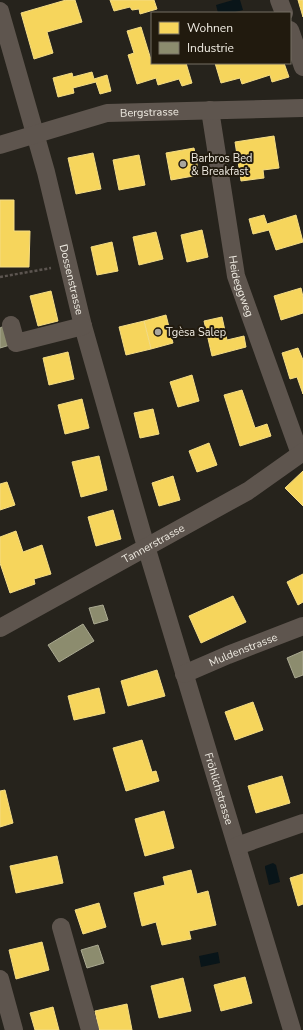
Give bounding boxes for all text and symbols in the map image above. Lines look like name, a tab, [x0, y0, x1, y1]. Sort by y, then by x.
legend	[151, 12, 291, 64]
text: Wohnen	[187, 20, 233, 36]
text: Industrie	[187, 40, 234, 56]
street label: Bergstrasse	[120, 104, 179, 121]
place label: Barbros Bed & Breakfast	[191, 151, 252, 179]
marker: Barbros Bed & Breakfast	[178, 159, 188, 169]
street label: Dossenstrasse	[56, 243, 87, 317]
street label: Heideggweg	[225, 254, 257, 319]
place label: Tgèsa Salep	[166, 325, 226, 340]
marker: Tgèsa Salep	[153, 327, 163, 337]
street label: Tannerstrasse	[120, 520, 187, 567]
street label: Muldenstrasse	[207, 630, 280, 670]
street label: Fröhlichstrasse	[201, 751, 237, 827]

